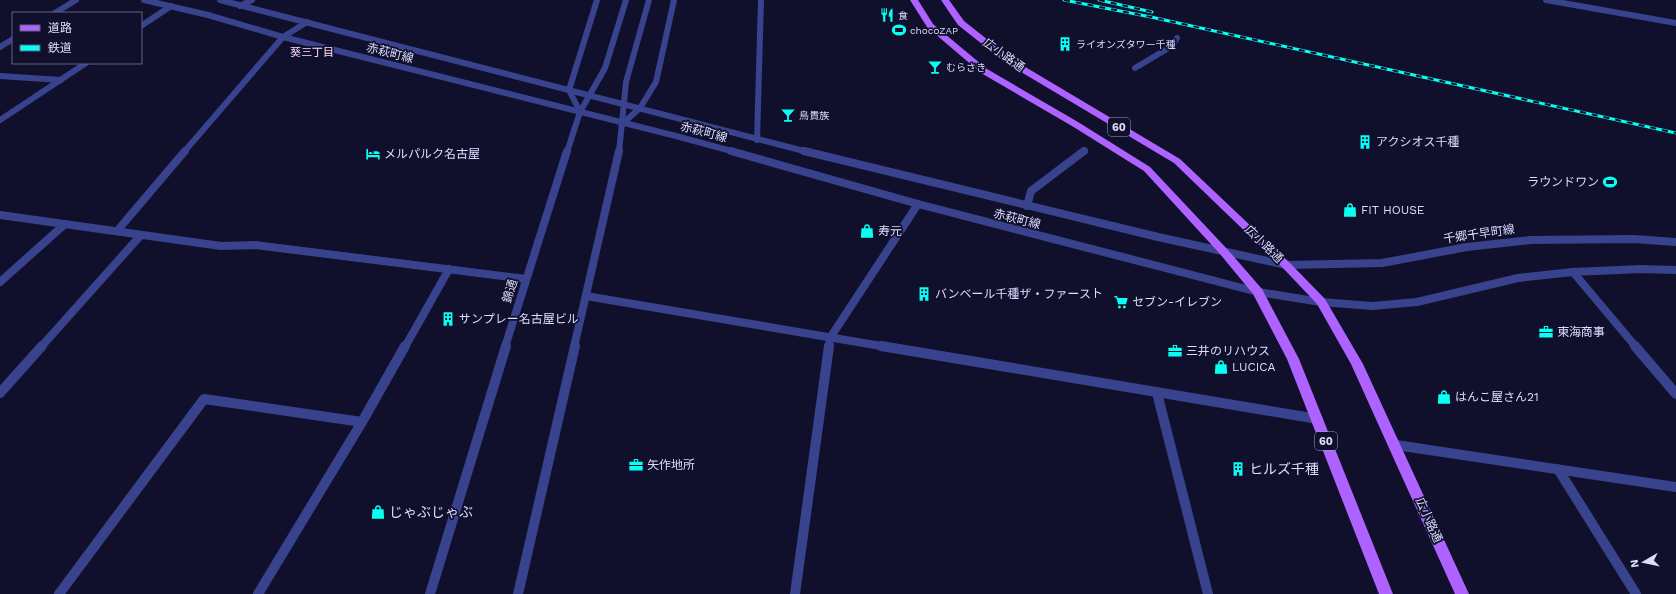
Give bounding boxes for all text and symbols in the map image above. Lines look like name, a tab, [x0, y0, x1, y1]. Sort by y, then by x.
restaurant icon: 食	[879, 7, 895, 23]
place label: 食	[898, 10, 908, 21]
legend	[12, 12, 142, 64]
text: 道路	[48, 21, 72, 35]
sports icon: chocoZAP	[891, 22, 907, 38]
place label: chocoZAP	[910, 25, 958, 36]
street label: 広小路通	[980, 35, 1028, 75]
building icon: ライオンズタワー千種	[1057, 36, 1073, 52]
place label: ライオンズタワー千種	[1076, 39, 1176, 50]
street label: 赤萩町線	[365, 40, 415, 66]
text: 鉄道	[48, 41, 72, 55]
district label: 葵三丁目	[290, 46, 334, 59]
bar icon: むらさき	[927, 59, 943, 75]
place label: むらさき	[946, 62, 986, 73]
bar icon: 鳥貴族	[780, 107, 796, 123]
place label: 鳥貴族	[799, 110, 830, 121]
road number: 60	[1108, 118, 1130, 136]
street label: 赤萩町線	[679, 119, 729, 145]
building icon: アクシオス千種	[1357, 134, 1373, 150]
place label: アクシオス千種	[1376, 135, 1459, 149]
hotel icon: メルパルク名古屋	[365, 146, 381, 162]
place label: メルパルク名古屋	[384, 147, 480, 161]
sports icon: ラウンドワン	[1602, 174, 1618, 190]
place label: ラウンドワン	[1527, 175, 1599, 189]
shop icon: FIT HOUSE	[1342, 202, 1358, 218]
place label: FIT HOUSE	[1361, 203, 1425, 217]
street label: 赤萩町線	[992, 206, 1042, 232]
street label: 広小路通	[1242, 222, 1286, 266]
street label: 千郷千早町線	[1442, 222, 1516, 246]
shop icon: 寿元	[859, 223, 875, 239]
place label: 寿元	[878, 224, 902, 238]
street label: 錦通	[500, 277, 520, 305]
building icon: バンベール千種ザ・ファースト	[916, 286, 932, 302]
place label: バンベール千種ザ・ファースト	[935, 287, 1103, 301]
supermarket icon: セブン-イレブン	[1113, 294, 1129, 310]
place label: セブン-イレブン	[1132, 295, 1222, 309]
building icon: サンプレー名古屋ビル	[440, 311, 456, 327]
place label: サンプレー名古屋ビル	[459, 312, 579, 326]
office icon: 東海商事	[1538, 324, 1554, 340]
place label: 東海商事	[1557, 325, 1605, 339]
office icon: 三井のリハウス	[1167, 343, 1183, 359]
place label: 三井のリハウス	[1186, 344, 1270, 358]
shop icon: LUCICA	[1213, 359, 1229, 375]
place label: LUCICA	[1232, 360, 1275, 374]
shop icon: はんこ屋さん21	[1436, 389, 1452, 405]
place label: はんこ屋さん21	[1455, 390, 1539, 404]
road number: 60	[1315, 432, 1337, 450]
office icon: 矢作地所	[628, 457, 644, 473]
place label: 矢作地所	[647, 458, 695, 472]
building icon: ヒルズ千種	[1230, 461, 1246, 477]
place label: ヒルズ千種	[1249, 461, 1319, 477]
street label: 広小路通	[1413, 495, 1445, 545]
shop icon: じゃぶじゃぶ	[370, 504, 386, 520]
place label: じゃぶじゃぶ	[389, 504, 473, 520]
north arrow	[1624, 542, 1664, 582]
text: N	[1628, 558, 1642, 569]

